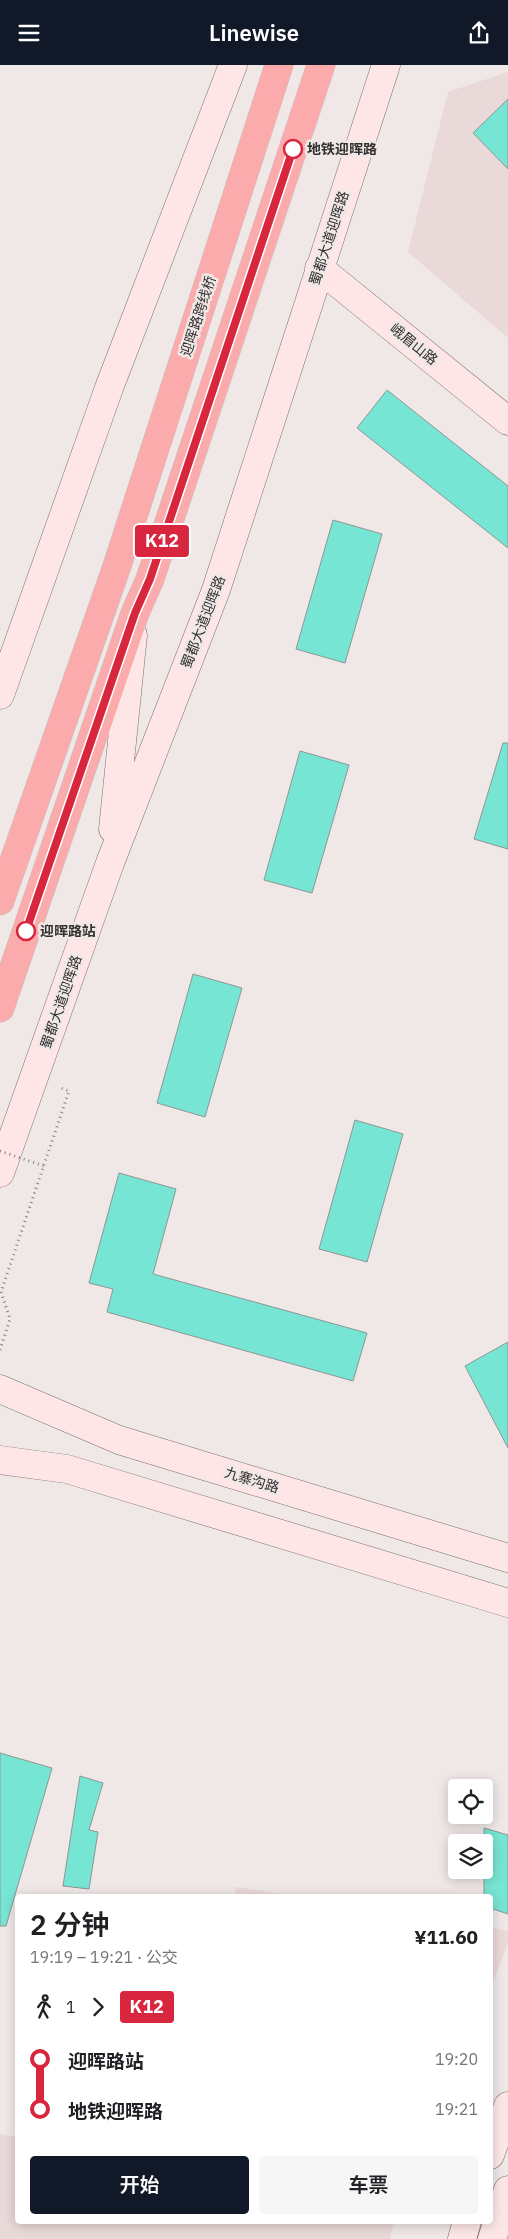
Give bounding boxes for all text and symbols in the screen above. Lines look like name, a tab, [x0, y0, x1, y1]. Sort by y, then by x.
text: Linewise	[209, 18, 299, 47]
icon: menu	[15, 19, 43, 47]
icon: share	[465, 19, 493, 47]
marker: 地铁迎晖路	[283, 139, 303, 159]
place label: 地铁迎晖路	[307, 140, 377, 158]
street label: 蜀都大道迎晖路	[305, 189, 353, 287]
street label: 迎晖路跨线桥	[176, 273, 220, 359]
street label: 峨眉山路	[387, 319, 441, 369]
line badge: K12	[133, 525, 191, 557]
text: K12	[145, 529, 179, 552]
street label: 蜀都大道迎晖路	[177, 573, 229, 671]
marker: 迎晖路站	[16, 921, 36, 941]
place label: 迎晖路站	[40, 922, 96, 940]
street label: 蜀都大道迎晖路	[37, 953, 85, 1051]
street label: 九寨沟路	[223, 1463, 281, 1497]
map controls	[448, 1779, 493, 1879]
button: locate	[448, 1779, 493, 1824]
button: layers	[448, 1834, 493, 1879]
text: 2 分钟	[30, 1906, 109, 1943]
text: ¥11.60	[414, 1925, 478, 1949]
text: 19:19 – 19:21 · 公交	[30, 1947, 178, 1967]
icon: walk	[30, 1993, 58, 2021]
icon: forward	[84, 1993, 112, 2021]
text: K12	[130, 1995, 164, 2018]
text: 1	[66, 1997, 76, 2017]
text: 迎晖路站	[68, 2049, 144, 2073]
text: 19:20	[435, 2049, 478, 2069]
text: 地铁迎晖路	[68, 2099, 163, 2123]
text: 19:21	[435, 2099, 478, 2119]
button: 开始	[30, 2156, 249, 2214]
button: 车票	[259, 2156, 478, 2214]

